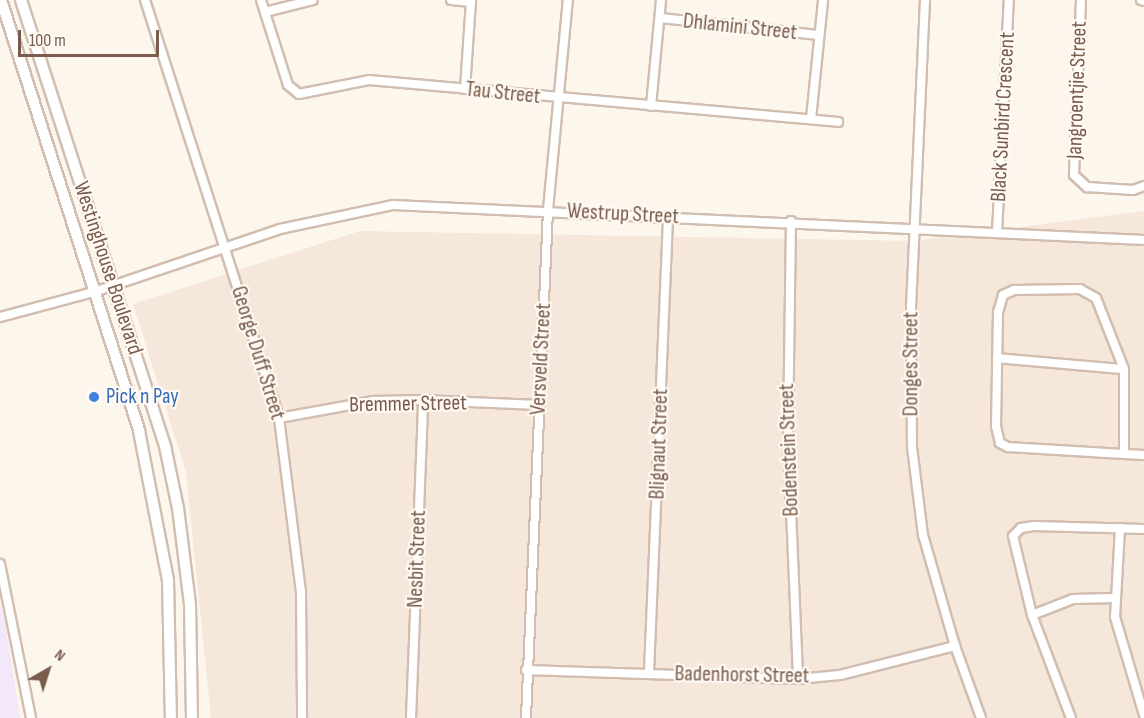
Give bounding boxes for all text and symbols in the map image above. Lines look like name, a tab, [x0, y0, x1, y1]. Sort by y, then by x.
street label: Dhlamini Street	[682, 8, 798, 46]
scale bar	[21, 18, 162, 56]
street label: Jangroentjie Street	[1061, 20, 1093, 160]
text: 100 m	[29, 30, 66, 51]
street label: Black Sunbird Crescent	[985, 31, 1021, 203]
street label: Tau Street	[464, 76, 542, 110]
street label: Westinghouse Boulevard	[68, 178, 148, 358]
street label: Westrup Street	[566, 198, 680, 230]
street label: George Duff Street	[225, 283, 291, 423]
street label: Versveld Street	[525, 302, 557, 416]
street label: Donges Street	[898, 312, 924, 416]
street label: Bodenstein Street	[773, 383, 805, 517]
place label: Pick n Pay	[106, 384, 179, 410]
street label: Blignaut Street	[644, 388, 674, 500]
marker: Pick n Pay	[87, 390, 101, 404]
street label: Bremmer Street	[349, 390, 467, 418]
street label: Nesbit Street	[402, 510, 432, 608]
north arrow	[18, 640, 78, 700]
text: N	[50, 646, 69, 666]
street label: Badenhorst Street	[674, 661, 810, 689]

